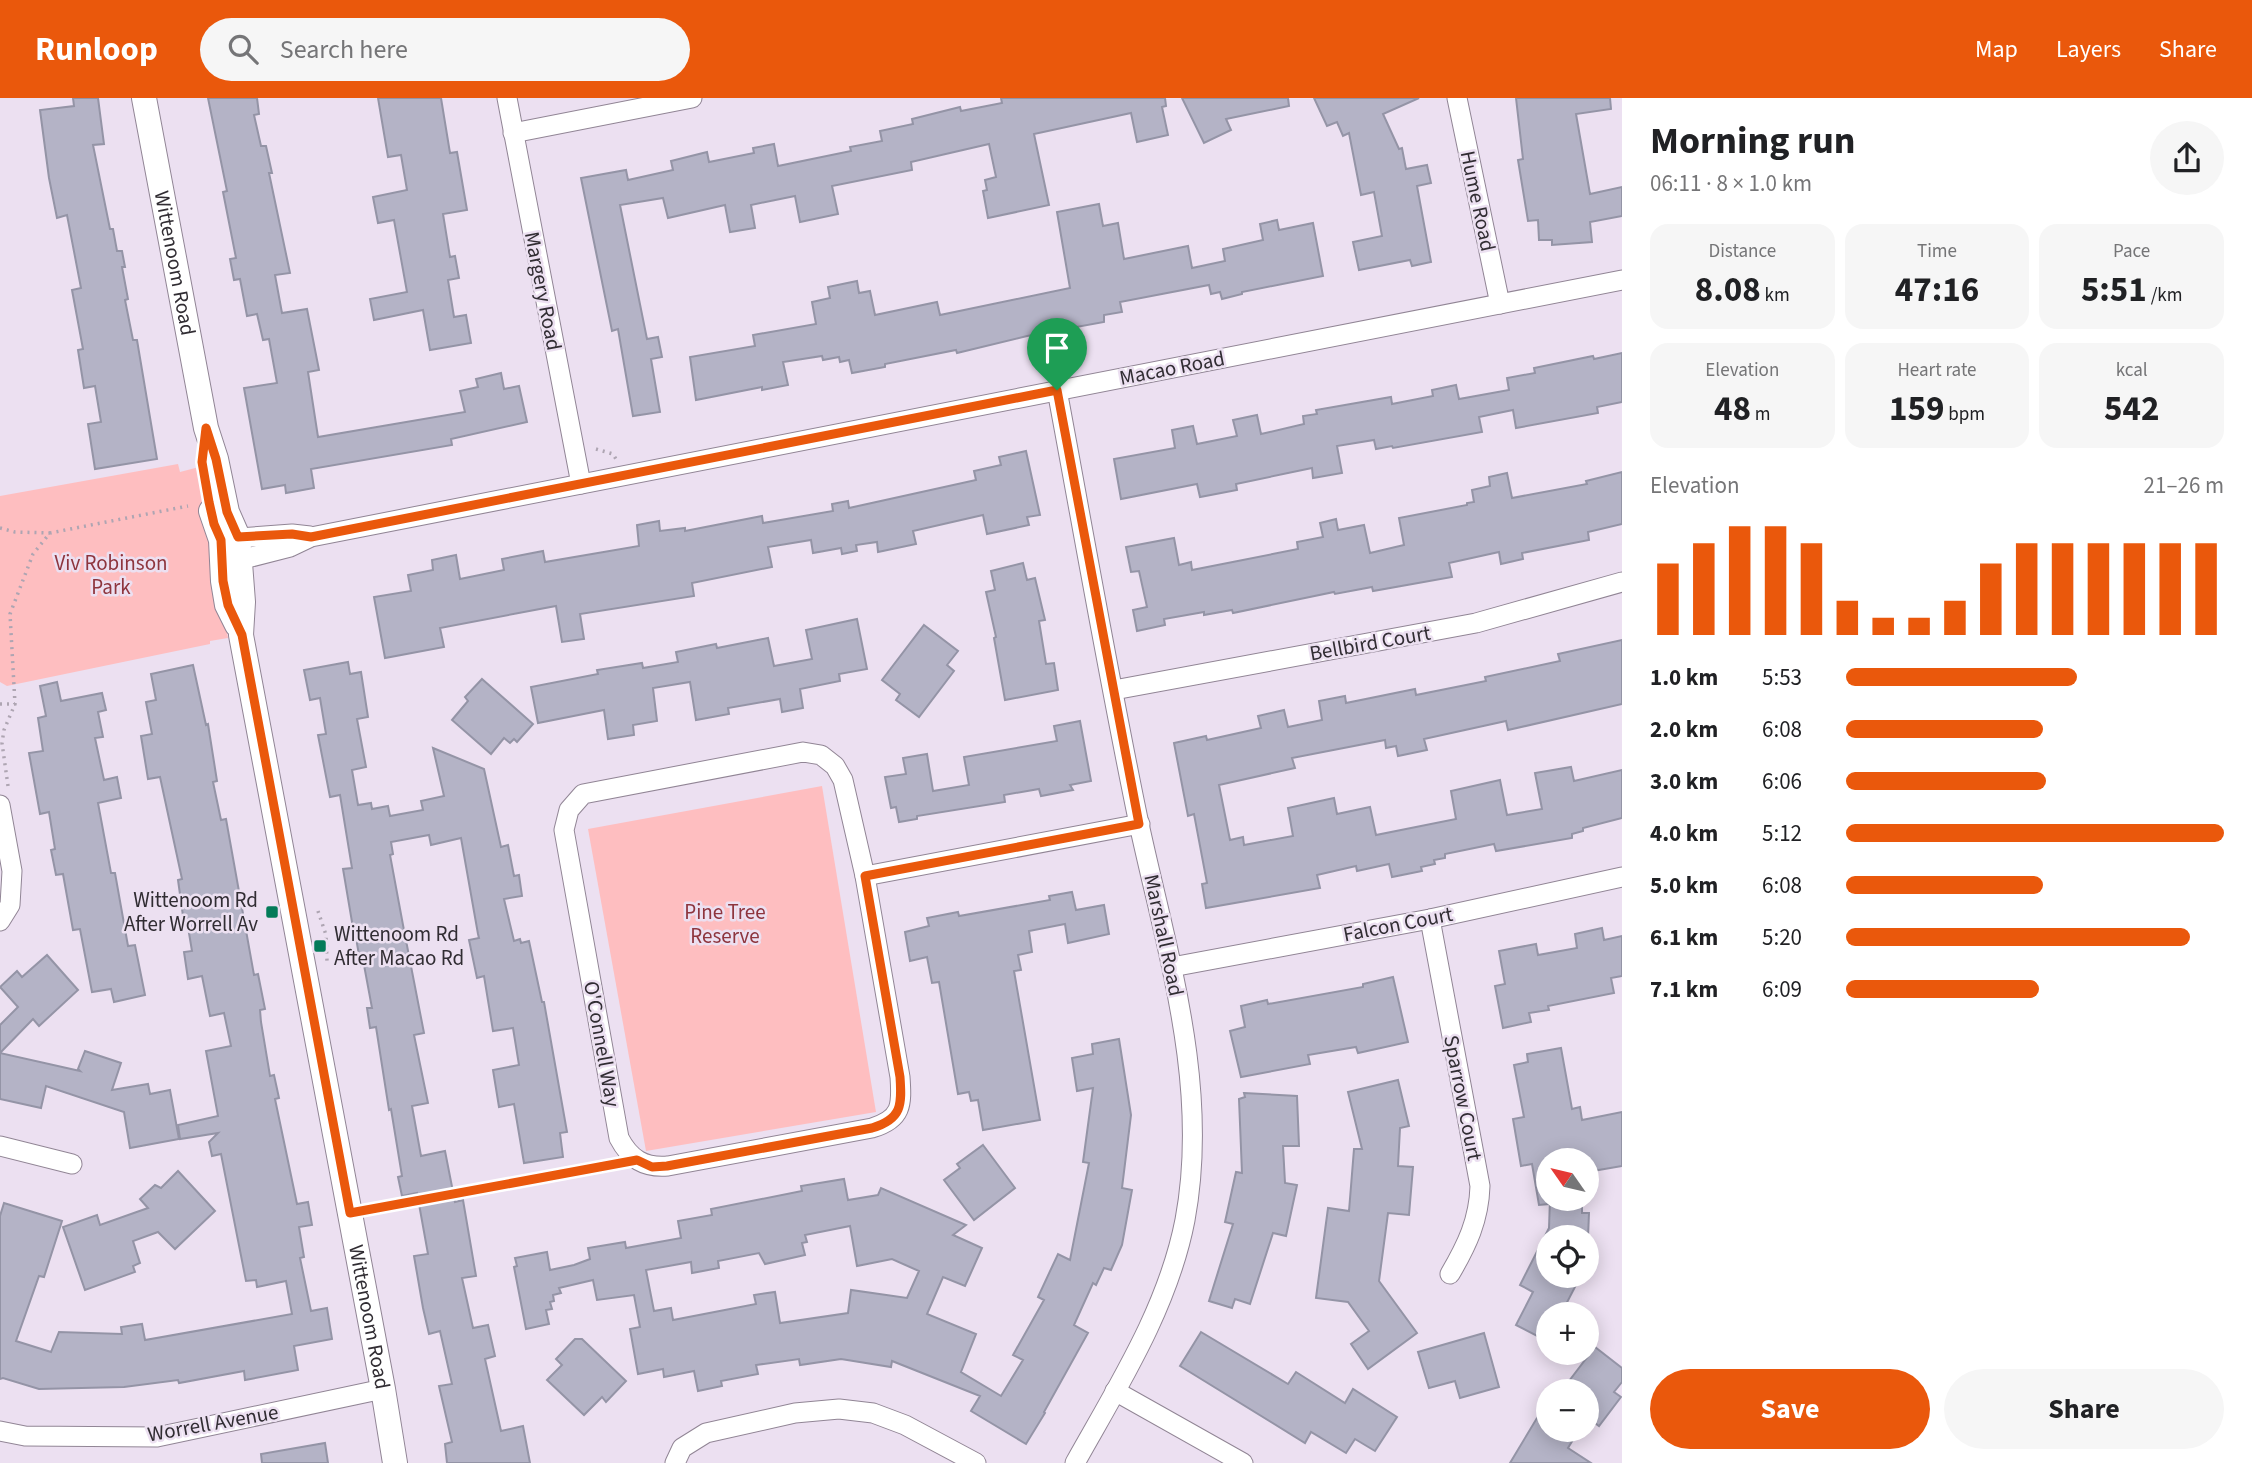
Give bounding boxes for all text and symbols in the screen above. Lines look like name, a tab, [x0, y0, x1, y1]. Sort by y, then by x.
search box	[200, 18, 690, 81]
text: Runloop	[35, 26, 158, 73]
icon: search	[224, 30, 262, 68]
text: Search here	[280, 31, 408, 68]
text: Map	[1975, 32, 2018, 67]
text: Layers	[2056, 32, 2121, 67]
text: Share	[2159, 32, 2217, 67]
text: Morning run	[1650, 114, 1855, 168]
button: share	[2150, 121, 2224, 195]
street label: Hume Road	[1453, 148, 1503, 254]
text: 06:11 · 8 × 1.0 km	[1650, 167, 1812, 200]
street label: Wittenoom Road	[147, 188, 203, 338]
street label: Margery Road	[517, 229, 569, 353]
text: Distance	[1709, 238, 1776, 265]
text: Time	[1917, 238, 1957, 265]
text: Pace	[2113, 238, 2150, 265]
text: 8.08	[1695, 265, 1761, 315]
text: 47:16	[1895, 265, 1979, 315]
text: 5:51	[2081, 265, 2147, 315]
text: km	[1761, 282, 1790, 309]
text: /km	[2147, 282, 2182, 309]
pin	[1027, 318, 1087, 390]
icon: arrive	[1038, 329, 1076, 367]
street label: Macao Road	[1117, 343, 1227, 393]
text: Elevation	[1705, 357, 1779, 384]
text: Heart rate	[1897, 357, 1976, 384]
text: kcal	[2116, 357, 2148, 384]
text: 48	[1714, 384, 1751, 434]
text: 159	[1889, 384, 1944, 434]
text: 542	[2104, 384, 2159, 434]
text: m	[1751, 401, 1771, 428]
text: bpm	[1944, 401, 1985, 428]
text: Elevation	[1650, 469, 1740, 502]
text: 21–26 m	[2144, 469, 2224, 502]
park label: Viv Robinson Park	[54, 548, 168, 602]
street label: Bellbird Court	[1307, 618, 1433, 668]
text: 1.0 km	[1650, 661, 1718, 694]
text: 5:53	[1762, 661, 1802, 694]
text: 2.0 km	[1650, 713, 1718, 746]
text: 6:08	[1762, 713, 1802, 746]
text: 3.0 km	[1650, 765, 1718, 798]
text: 6:06	[1762, 765, 1802, 798]
text: 4.0 km	[1650, 817, 1718, 850]
text: 5:12	[1762, 817, 1802, 850]
text: 5.0 km	[1650, 869, 1718, 902]
text: 6:08	[1762, 869, 1802, 902]
street label: Marshall Road	[1136, 871, 1192, 999]
place label: Wittenoom Rd After Worrell Av	[124, 885, 258, 939]
park label: Pine Tree Reserve	[684, 897, 766, 951]
street label: Falcon Court	[1341, 899, 1455, 949]
marker: Wittenoom Rd After Worrell Av	[264, 904, 280, 920]
place label: Wittenoom Rd After Macao Rd	[334, 919, 464, 973]
text: 6.1 km	[1650, 921, 1718, 954]
text: 5:20	[1762, 921, 1802, 954]
marker: Wittenoom Rd After Macao Rd	[312, 938, 328, 954]
text: 7.1 km	[1650, 973, 1718, 1006]
text: 6:09	[1762, 973, 1802, 1006]
street label: O'Connell Way	[576, 979, 628, 1110]
street label: Sparrow Court	[1436, 1033, 1490, 1163]
north arrow	[1536, 1148, 1600, 1211]
map controls	[1536, 1148, 1599, 1442]
button: locate	[1536, 1225, 1599, 1288]
street label: Wittenoom Road	[341, 1242, 398, 1392]
button: +	[1536, 1302, 1599, 1365]
button: Save	[1650, 1369, 1930, 1449]
button: Share	[1944, 1369, 2224, 1449]
button: −	[1536, 1379, 1599, 1442]
street label: Worrell Avenue	[145, 1397, 281, 1449]

